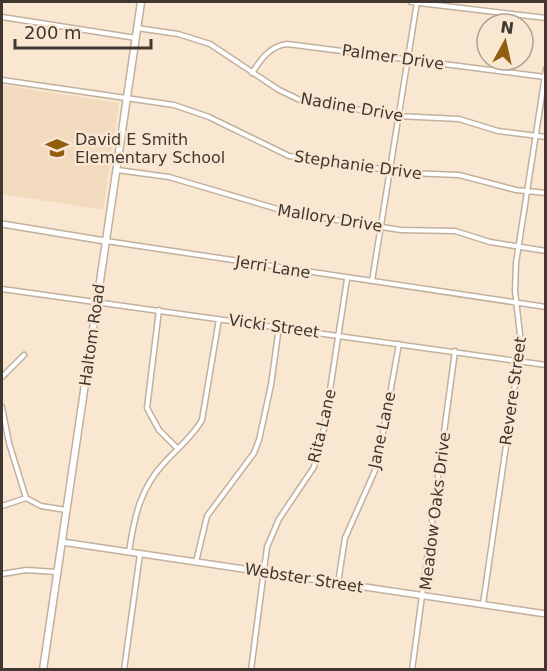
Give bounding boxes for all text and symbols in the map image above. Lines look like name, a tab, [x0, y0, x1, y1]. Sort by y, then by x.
scale bar	[15, 12, 152, 50]
north arrow	[475, 12, 535, 72]
text: N	[499, 17, 515, 38]
text: 200 m	[24, 22, 82, 43]
street label: Palmer Drive	[341, 40, 445, 74]
street label: Nadine Drive	[299, 89, 405, 125]
place label: David E Smith Elementary School	[75, 130, 225, 167]
school or university icon: David E Smith Elementary School	[44, 135, 70, 161]
street label: Stephanie Drive	[293, 147, 423, 183]
street label: Mallory Drive	[276, 200, 384, 236]
street label: Jerri Lane	[233, 252, 312, 282]
street label: Haltom Road	[75, 283, 109, 387]
street label: Vicki Street	[227, 310, 321, 342]
street label: Revere Street	[496, 336, 530, 446]
street label: Rita Lane	[304, 387, 340, 465]
street label: Jane Lane	[364, 390, 399, 471]
street label: Meadow Oaks Drive	[416, 431, 454, 591]
street label: Webster Street	[243, 559, 365, 597]

